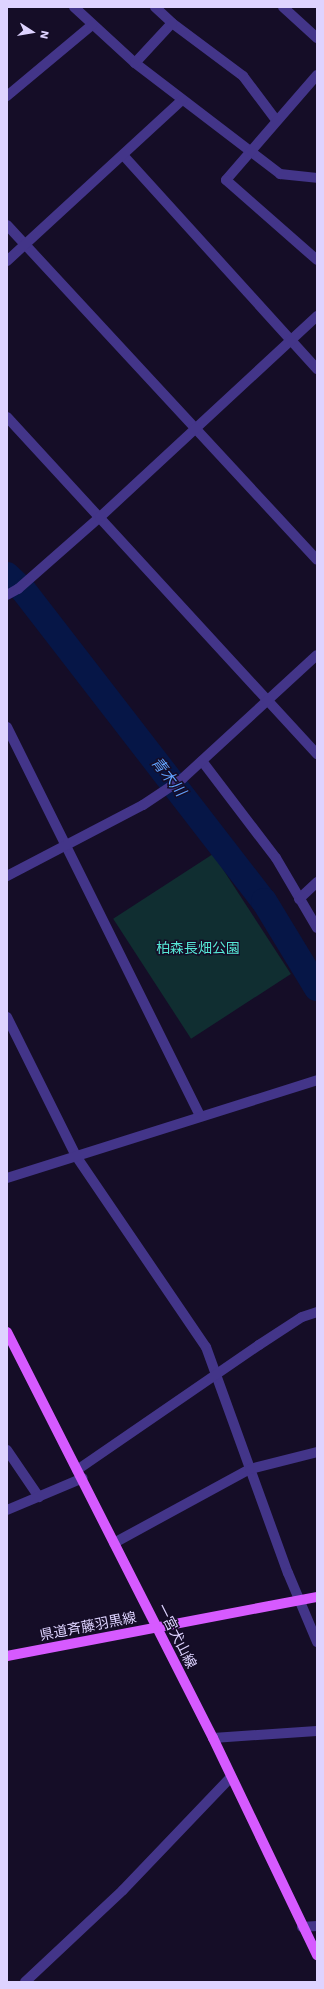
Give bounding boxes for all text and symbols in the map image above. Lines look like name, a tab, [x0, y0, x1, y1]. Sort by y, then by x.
north arrow	[12, 12, 52, 52]
text: N	[37, 29, 51, 40]
water label: 青木川	[147, 754, 189, 800]
park label: 柏森長畑公園	[156, 940, 240, 956]
street label: 一宮犬山線	[154, 1601, 200, 1671]
street label: 県道斉藤羽黒線	[38, 1608, 138, 1644]

